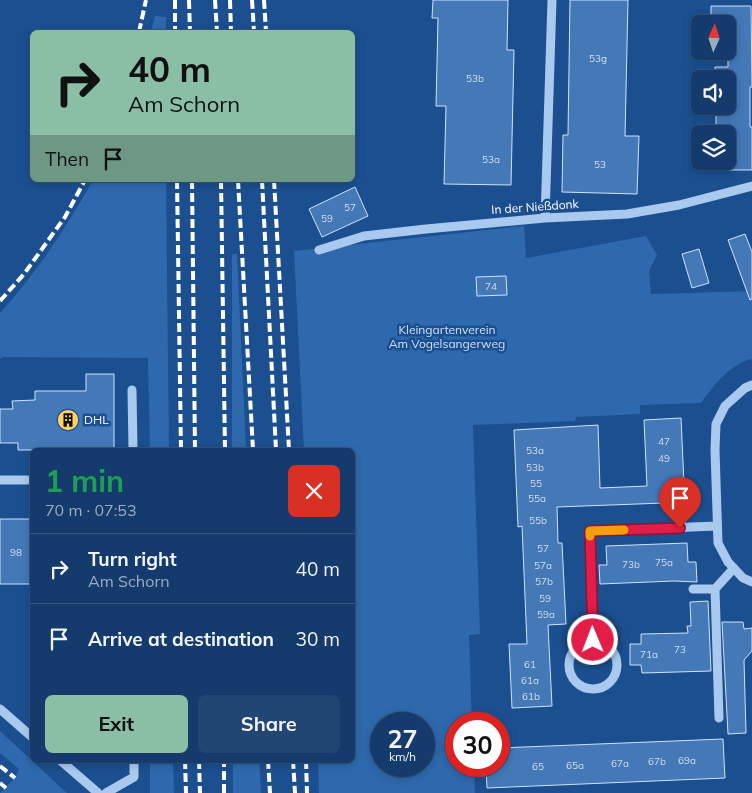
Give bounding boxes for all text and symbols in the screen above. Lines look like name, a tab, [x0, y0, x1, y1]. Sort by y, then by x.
north arrow	[691, 15, 736, 60]
map controls	[691, 15, 736, 170]
text: 40 m	[128, 47, 211, 91]
icon: right	[45, 50, 110, 115]
house number: 53g	[589, 52, 607, 65]
button: sound	[691, 70, 736, 115]
house number: 53b	[466, 72, 484, 85]
text: Am Schorn	[128, 90, 240, 118]
button: layers	[691, 125, 736, 170]
icon: arrive	[99, 145, 127, 173]
text: Then	[45, 147, 89, 171]
house number: 53a	[482, 153, 500, 166]
house number: 53	[594, 158, 606, 171]
street label: In der Nießdonk	[491, 196, 580, 217]
house number: 57	[344, 201, 356, 214]
house number: 59	[321, 212, 333, 225]
house number: 74	[485, 280, 497, 293]
park label: Kleingartenverein Am Vogelsangerweg	[389, 322, 505, 351]
building icon: DHL	[56, 408, 80, 432]
place label: DHL	[84, 412, 109, 427]
house number: 47	[658, 435, 670, 448]
house number: 53a	[526, 444, 544, 457]
house number: 49	[658, 452, 670, 465]
house number: 53b	[526, 461, 544, 474]
text: 1 min	[45, 462, 124, 500]
button: close	[288, 465, 340, 517]
house number: 55	[530, 477, 542, 490]
pin	[659, 477, 701, 528]
icon: arrive	[666, 484, 694, 512]
house number: 55a	[528, 492, 546, 505]
text: 70 m · 07:53	[45, 500, 137, 520]
house number: 55b	[529, 514, 547, 527]
house number: 57	[537, 542, 549, 555]
house number: 98	[10, 546, 22, 559]
text: Turn right	[88, 547, 177, 571]
icon: right	[45, 555, 73, 583]
house number: 75a	[655, 556, 673, 569]
text: 40 m	[296, 557, 340, 581]
house number: 73b	[622, 558, 640, 571]
house number: 57a	[534, 559, 552, 572]
text: Am Schorn	[88, 571, 170, 591]
house number: 57b	[535, 575, 553, 588]
house number: 59	[539, 592, 551, 605]
house number: 59a	[537, 608, 555, 621]
position arrow	[566, 613, 618, 665]
icon: arrive	[45, 625, 73, 653]
text: Arrive at destination	[88, 627, 274, 651]
text: 30 m	[296, 627, 340, 651]
house number: 73	[674, 643, 686, 656]
house number: 71a	[640, 648, 658, 661]
house number: 61	[524, 658, 536, 671]
house number: 61a	[521, 674, 539, 687]
house number: 61b	[522, 690, 540, 703]
button: Exit	[45, 695, 188, 753]
button: Share	[198, 695, 340, 753]
speed limit sign: 30	[445, 712, 510, 777]
text: 27	[387, 723, 418, 754]
text: km/h	[389, 749, 416, 764]
house number: 69a	[678, 754, 696, 767]
house number: 67b	[648, 755, 666, 768]
house number: 67a	[611, 757, 629, 770]
house number: 65a	[566, 759, 584, 772]
house number: 65	[532, 760, 544, 773]

